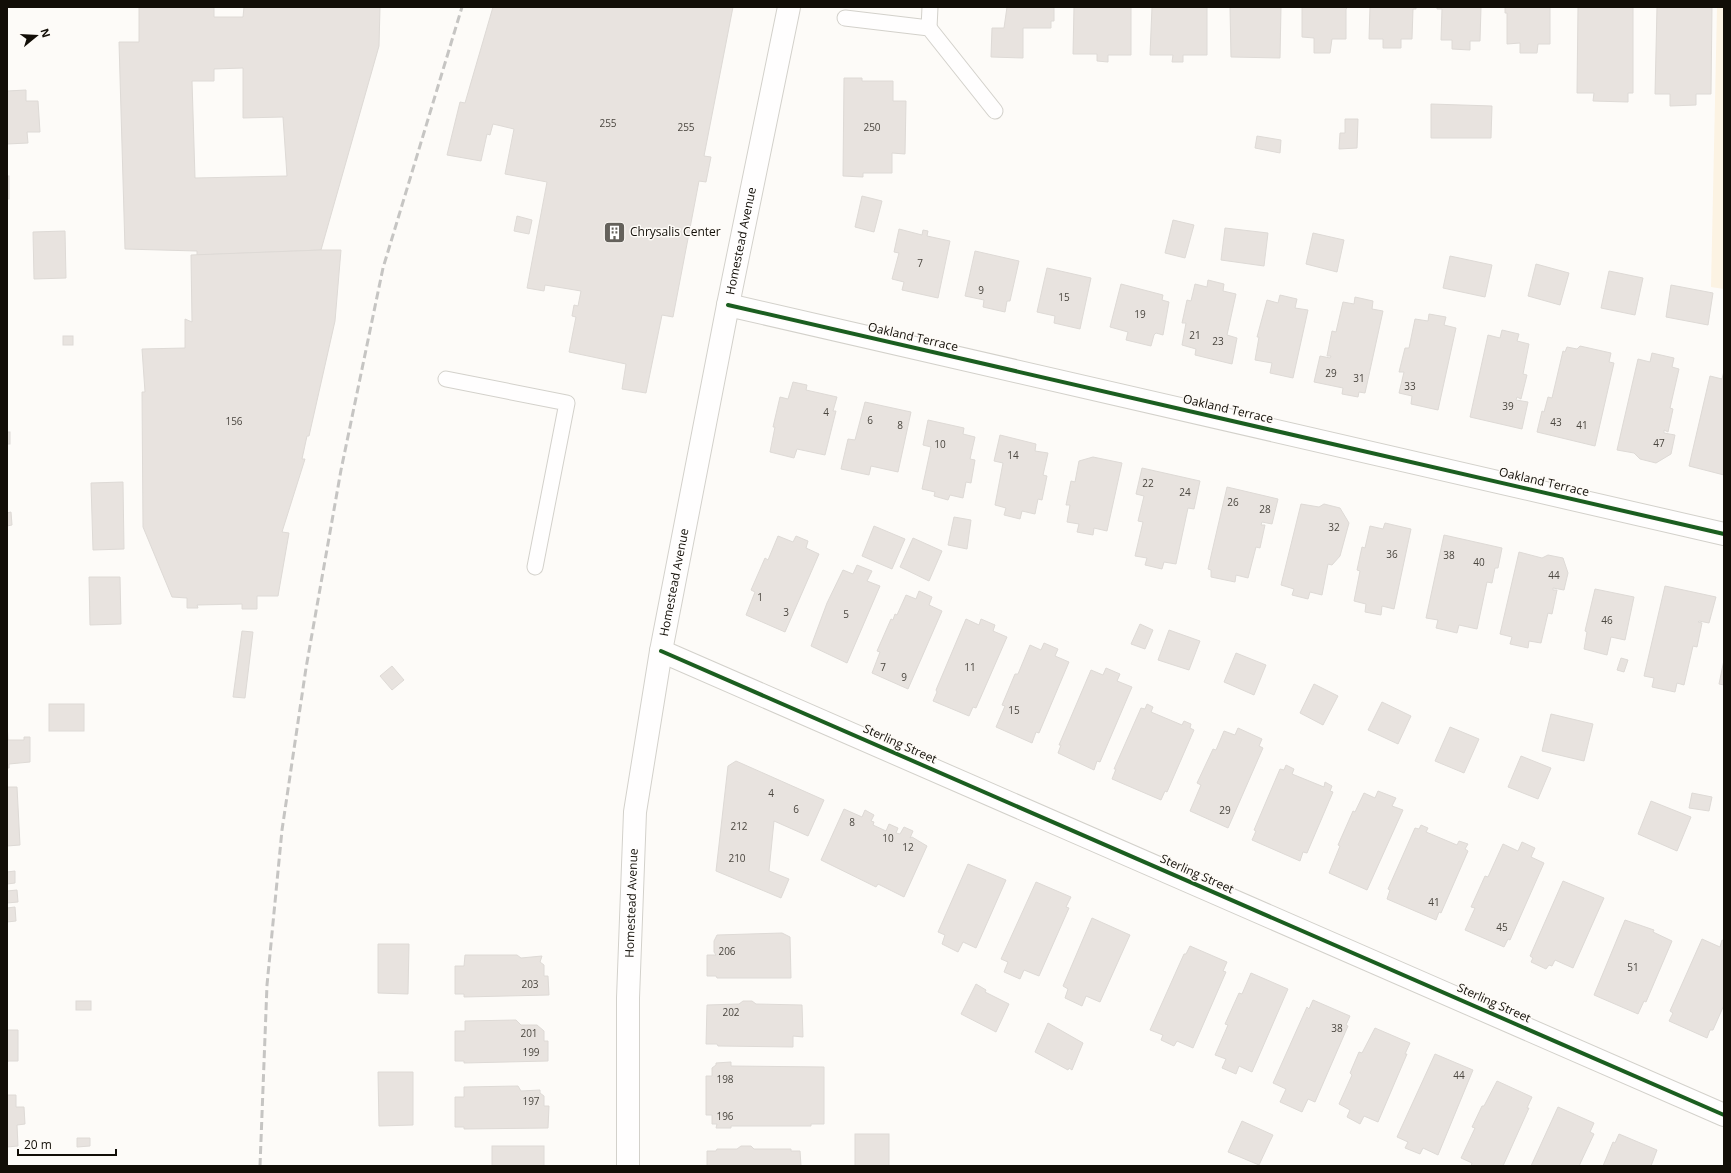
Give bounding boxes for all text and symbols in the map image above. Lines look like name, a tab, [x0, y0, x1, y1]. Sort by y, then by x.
north arrow	[16, 16, 56, 56]
text: N	[37, 26, 55, 39]
house number: 255	[599, 116, 617, 130]
house number: 255	[677, 120, 695, 134]
house number: 250	[863, 120, 881, 134]
street label: Homestead Avenue	[721, 185, 760, 296]
building icon: Chrysalis Center	[601, 219, 627, 245]
place label: Chrysalis Center	[630, 223, 721, 240]
house number: 7	[917, 256, 923, 270]
house number: 9	[978, 283, 984, 297]
house number: 15	[1058, 290, 1070, 304]
house number: 19	[1134, 307, 1146, 321]
street label: Oakland Terrace	[866, 318, 960, 355]
house number: 21	[1189, 328, 1201, 342]
house number: 23	[1212, 334, 1224, 348]
house number: 29	[1325, 366, 1337, 380]
house number: 31	[1353, 371, 1365, 385]
house number: 33	[1404, 379, 1416, 393]
street label: Oakland Terrace	[1181, 390, 1275, 427]
house number: 39	[1502, 399, 1514, 413]
house number: 4	[823, 405, 829, 419]
house number: 6	[867, 413, 873, 427]
house number: 156	[225, 414, 243, 428]
house number: 43	[1550, 415, 1562, 429]
house number: 8	[897, 418, 903, 432]
house number: 41	[1576, 418, 1588, 432]
house number: 47	[1653, 436, 1665, 450]
house number: 10	[934, 437, 946, 451]
house number: 14	[1007, 448, 1019, 462]
street label: Oakland Terrace	[1497, 463, 1591, 500]
house number: 22	[1142, 476, 1154, 490]
house number: 24	[1179, 485, 1191, 499]
house number: 26	[1227, 495, 1239, 509]
house number: 28	[1259, 502, 1271, 516]
house number: 32	[1328, 520, 1340, 534]
street label: Homestead Avenue	[655, 527, 693, 638]
house number: 36	[1386, 547, 1398, 561]
house number: 38	[1443, 548, 1455, 562]
house number: 40	[1473, 555, 1485, 569]
house number: 44	[1548, 568, 1560, 582]
house number: 1	[757, 590, 763, 604]
house number: 3	[783, 605, 789, 619]
house number: 5	[843, 607, 849, 621]
house number: 46	[1601, 613, 1613, 627]
house number: 7	[880, 660, 886, 674]
house number: 11	[964, 660, 976, 674]
house number: 9	[901, 670, 907, 684]
house number: 15	[1008, 703, 1020, 717]
street label: Sterling Street	[861, 720, 940, 767]
house number: 4	[768, 786, 774, 800]
house number: 6	[793, 802, 799, 816]
house number: 29	[1219, 803, 1231, 817]
house number: 8	[849, 815, 855, 829]
house number: 212	[730, 819, 748, 833]
house number: 10	[882, 831, 894, 845]
house number: 12	[902, 840, 914, 854]
street label: Homestead Avenue	[621, 848, 642, 958]
street label: Sterling Street	[1158, 850, 1237, 897]
house number: 210	[728, 851, 746, 865]
house number: 41	[1428, 895, 1440, 909]
house number: 45	[1496, 920, 1508, 934]
house number: 206	[718, 944, 736, 958]
house number: 51	[1627, 960, 1639, 974]
house number: 203	[521, 977, 539, 991]
street label: Sterling Street	[1455, 979, 1534, 1026]
house number: 202	[722, 1005, 740, 1019]
house number: 38	[1331, 1021, 1343, 1035]
house number: 201	[520, 1026, 538, 1040]
house number: 199	[522, 1045, 540, 1059]
house number: 44	[1453, 1068, 1465, 1082]
house number: 198	[716, 1072, 734, 1086]
house number: 197	[522, 1094, 540, 1108]
house number: 196	[716, 1109, 734, 1123]
scale bar	[18, 1131, 116, 1157]
text: 20 m	[24, 1136, 52, 1153]

